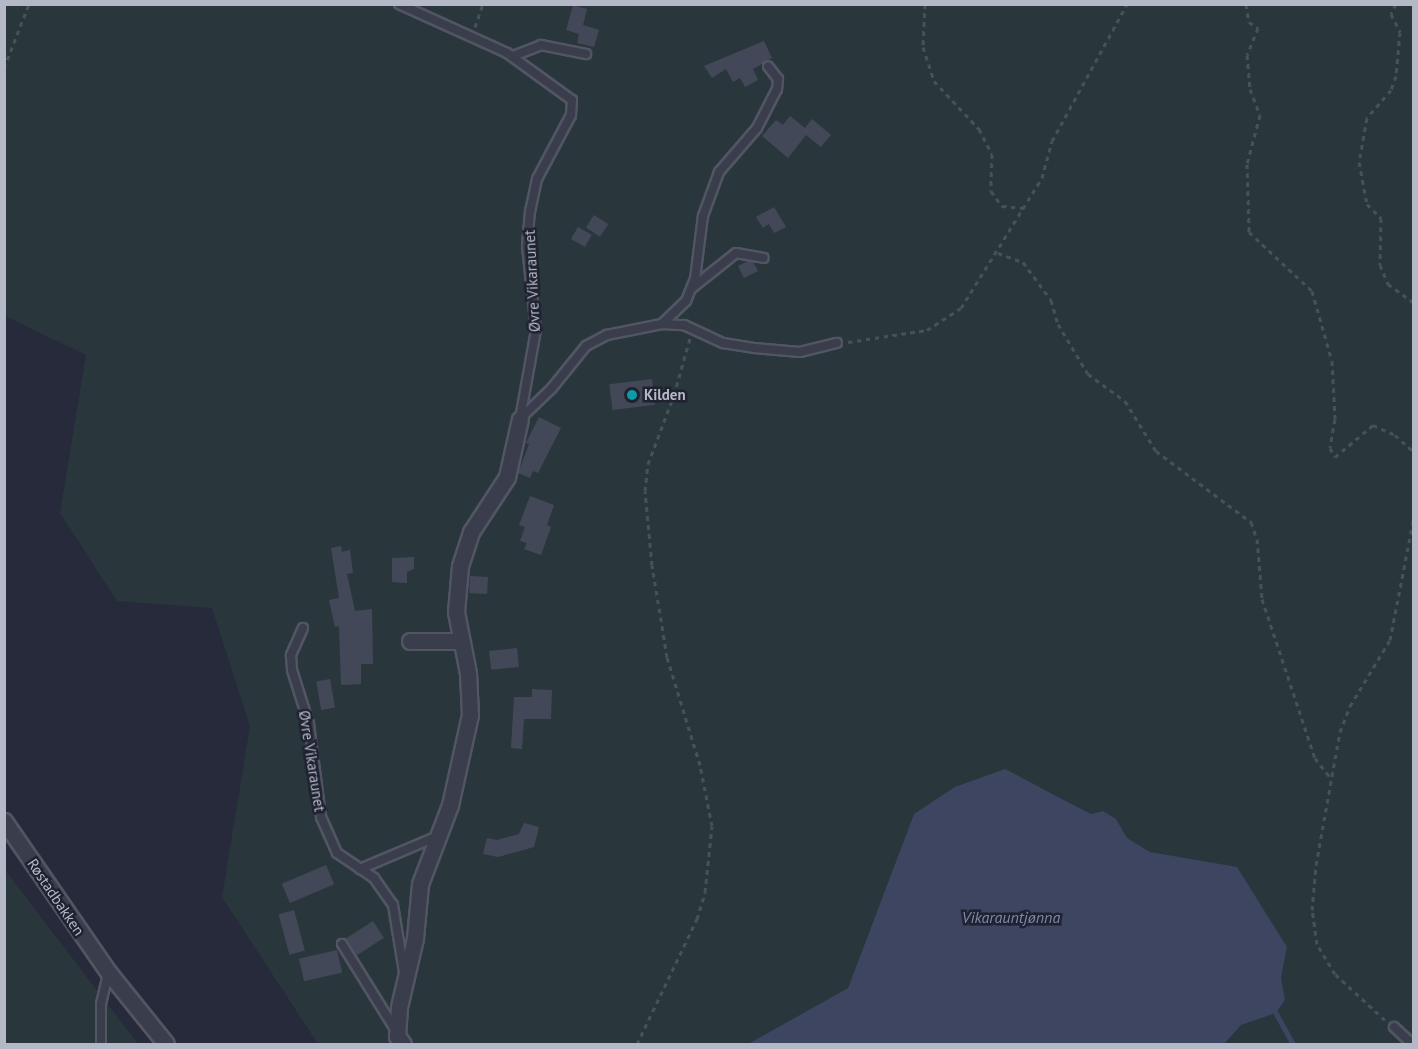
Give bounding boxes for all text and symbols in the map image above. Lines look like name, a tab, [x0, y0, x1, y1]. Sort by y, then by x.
street label: Øvre Vikaraunet	[520, 229, 544, 333]
place label: Kilden	[644, 386, 686, 404]
marker: Kilden	[625, 388, 639, 402]
street label: Øvre Vikaraunet	[295, 709, 329, 813]
street label: Røstadbakken	[24, 855, 88, 939]
water label: Vikarauntjønna	[962, 907, 1060, 927]

